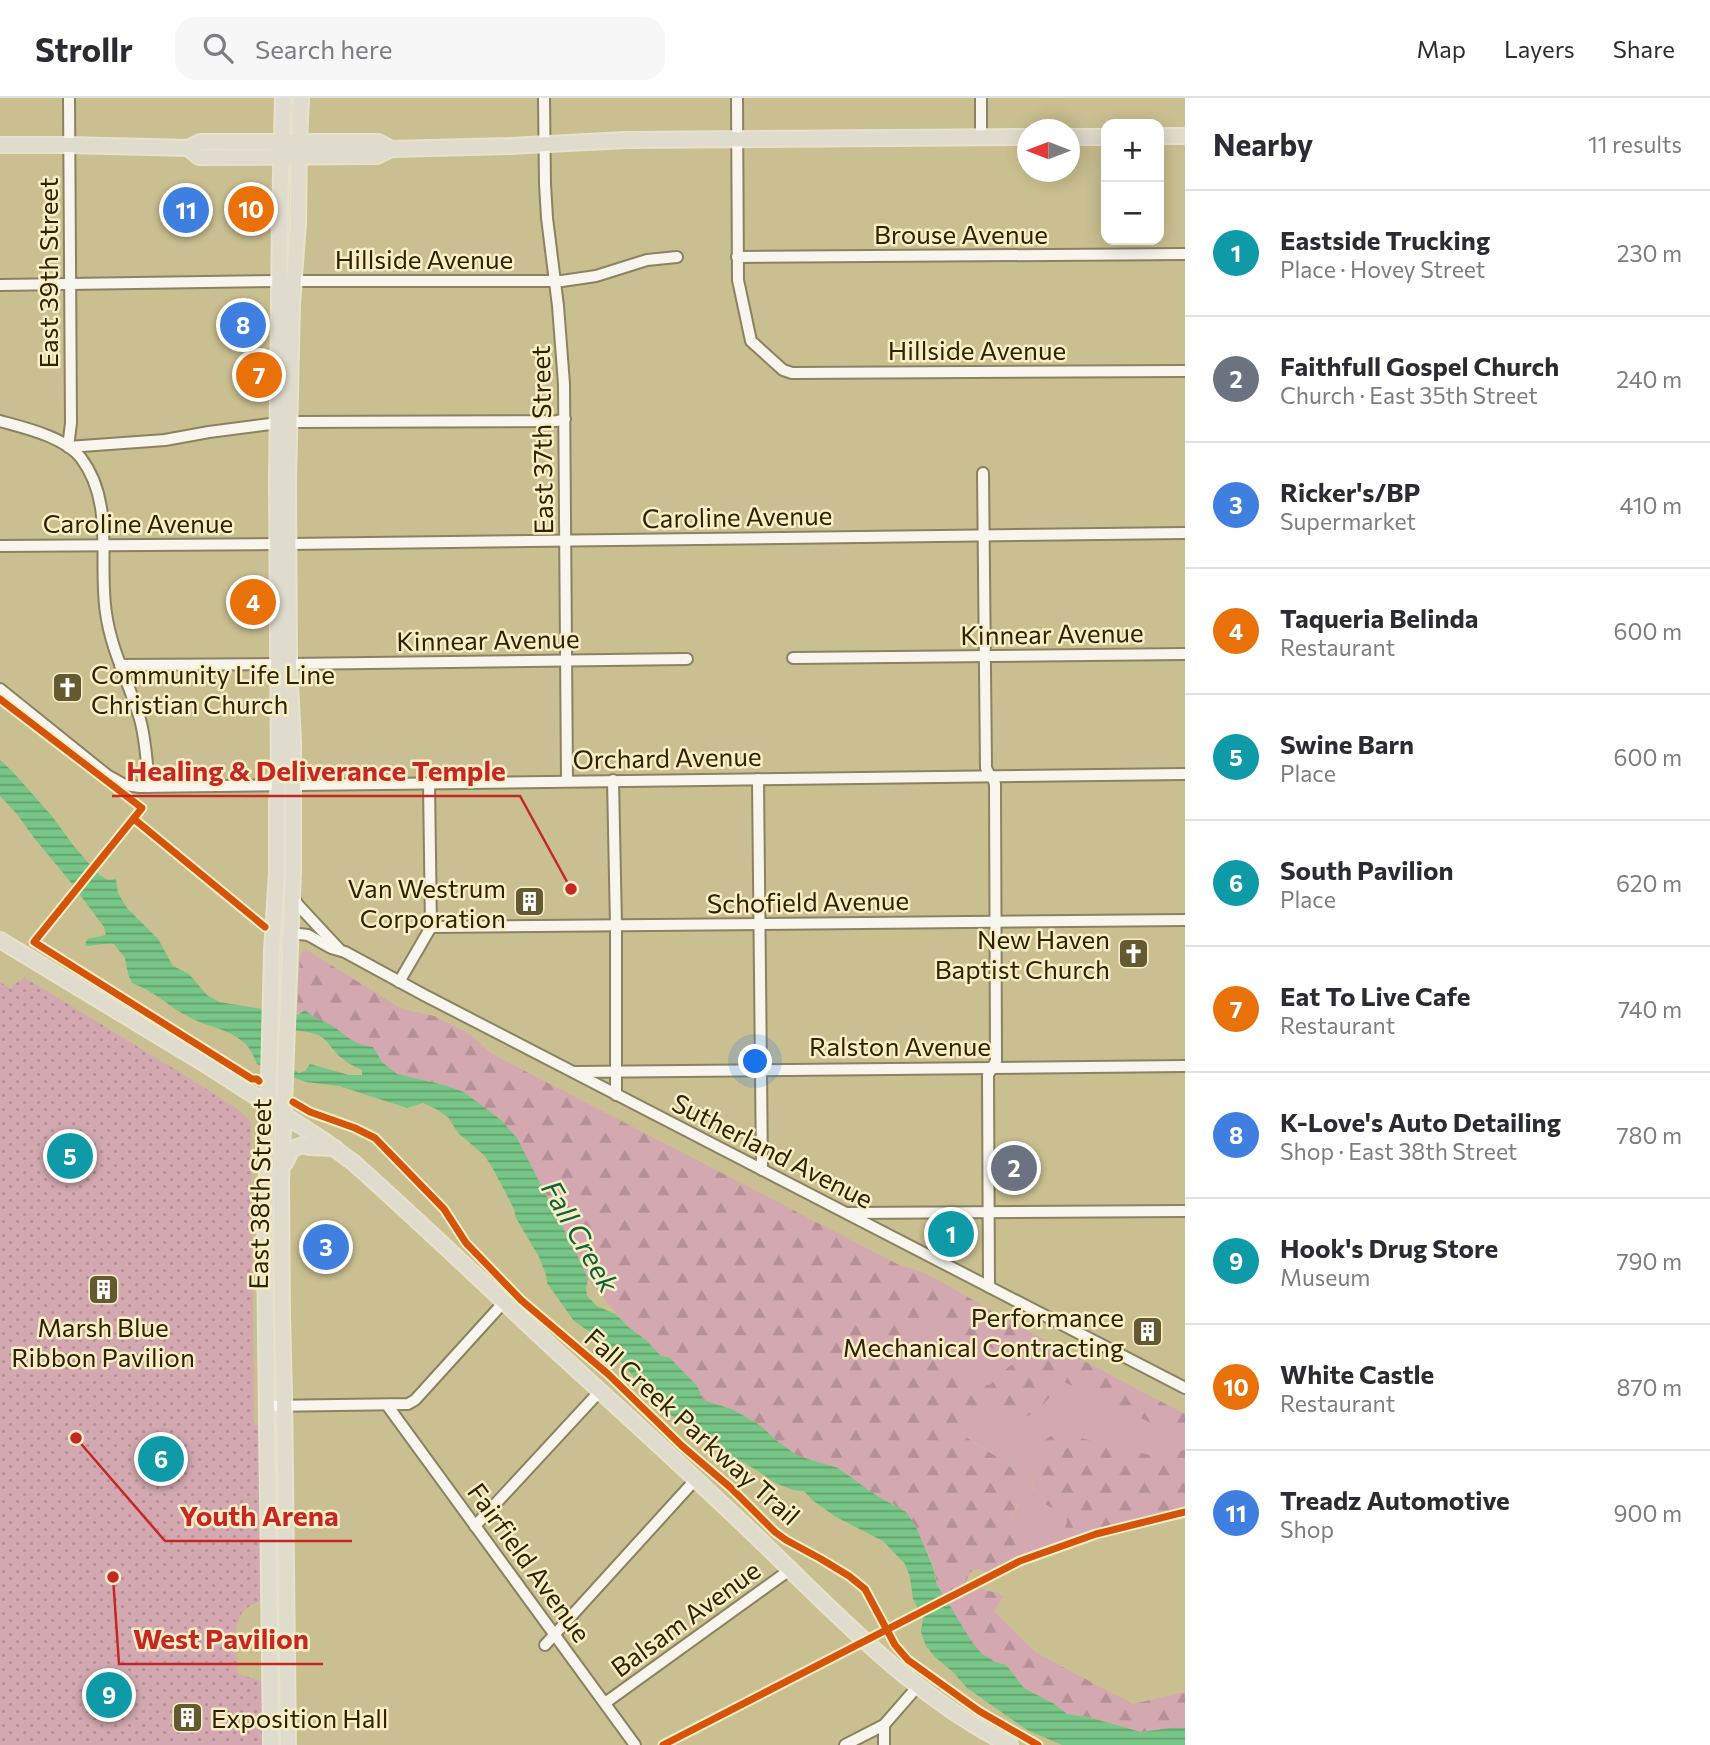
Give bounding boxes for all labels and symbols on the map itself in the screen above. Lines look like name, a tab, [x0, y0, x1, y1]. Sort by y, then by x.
north arrow	[1017, 119, 1080, 182]
street label: East 39th Street	[32, 177, 63, 369]
pin: 10	[228, 183, 274, 235]
pin: 11	[163, 184, 209, 236]
street label: Brouse Avenue	[874, 218, 1048, 249]
street label: Hillside Avenue	[335, 243, 513, 274]
pin: 8	[220, 299, 266, 351]
street label: Hillside Avenue	[888, 334, 1066, 365]
street label: East 37th Street	[524, 345, 558, 535]
pin: 7	[236, 349, 282, 401]
street label: Caroline Avenue	[642, 499, 832, 533]
street label: Caroline Avenue	[43, 507, 233, 538]
pin: 4	[230, 576, 276, 628]
street label: Kinnear Avenue	[960, 616, 1144, 650]
street label: Kinnear Avenue	[396, 622, 580, 656]
place label: Community Life Line Christian Church	[91, 658, 335, 719]
church icon: Community Life Line Christian Church	[51, 671, 85, 705]
street label: Orchard Avenue	[572, 740, 762, 774]
callout: Healing & Deliverance Temple	[112, 747, 520, 796]
text: Healing & Deliverance Temple	[126, 753, 506, 787]
place label: Van Westrum Corporation	[348, 872, 506, 933]
street label: Schofield Avenue	[707, 884, 909, 918]
building icon: Van Westrum Corporation	[512, 885, 546, 919]
place label: New Haven Baptist Church	[935, 923, 1110, 984]
church icon: New Haven Baptist Church	[1116, 936, 1150, 970]
street label: Ralston Avenue	[809, 1030, 991, 1061]
your location	[738, 1044, 772, 1078]
street label: Sutherland Avenue	[667, 1086, 879, 1214]
street label: East 38th Street	[242, 1098, 276, 1290]
pin: 5	[47, 1130, 93, 1182]
pin: 2	[991, 1142, 1037, 1194]
water label: Fall Creek	[535, 1174, 627, 1299]
pin: 1	[928, 1208, 974, 1260]
pin: 3	[303, 1221, 349, 1273]
building icon: Marsh Blue Ribbon Pavilion	[86, 1273, 120, 1307]
place label: Performance Mechanical Contracting	[843, 1301, 1124, 1362]
place label: Marsh Blue Ribbon Pavilion	[11, 1311, 195, 1372]
building icon: Performance Mechanical Contracting	[1130, 1314, 1164, 1348]
street label: Fall Creek Parkway Trail	[579, 1321, 807, 1531]
pin: 6	[138, 1433, 184, 1485]
street label: Fairfield Avenue	[462, 1476, 598, 1648]
callout: Youth Arena	[165, 1492, 352, 1541]
text: Youth Arena	[179, 1498, 339, 1532]
street label: Balsam Avenue	[604, 1554, 766, 1682]
callout: West Pavilion	[119, 1615, 323, 1664]
text: West Pavilion	[133, 1621, 309, 1655]
pin: 9	[86, 1669, 132, 1721]
building icon: Exposition Hall	[171, 1700, 205, 1734]
place label: Exposition Hall	[211, 1702, 388, 1733]

